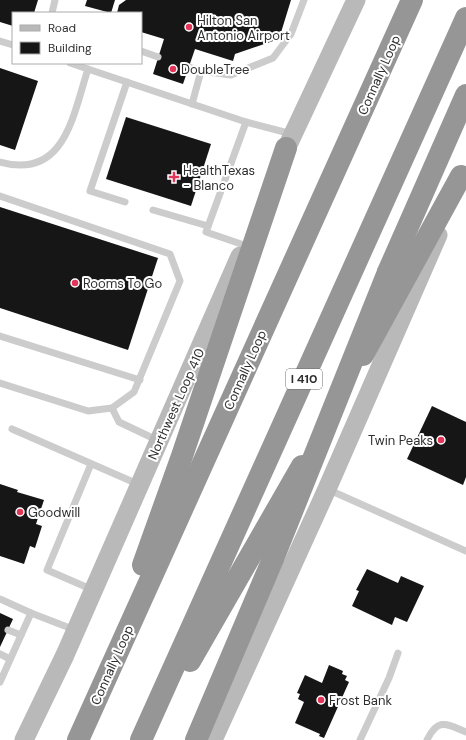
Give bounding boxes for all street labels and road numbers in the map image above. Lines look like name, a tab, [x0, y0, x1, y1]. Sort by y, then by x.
street label: Connally Loop	[354, 32, 404, 118]
street label: Connally Loop	[220, 327, 270, 413]
street label: Northwest Loop 410	[144, 345, 208, 462]
road number: I 410	[286, 369, 322, 389]
street label: Connally Loop	[87, 622, 137, 708]

